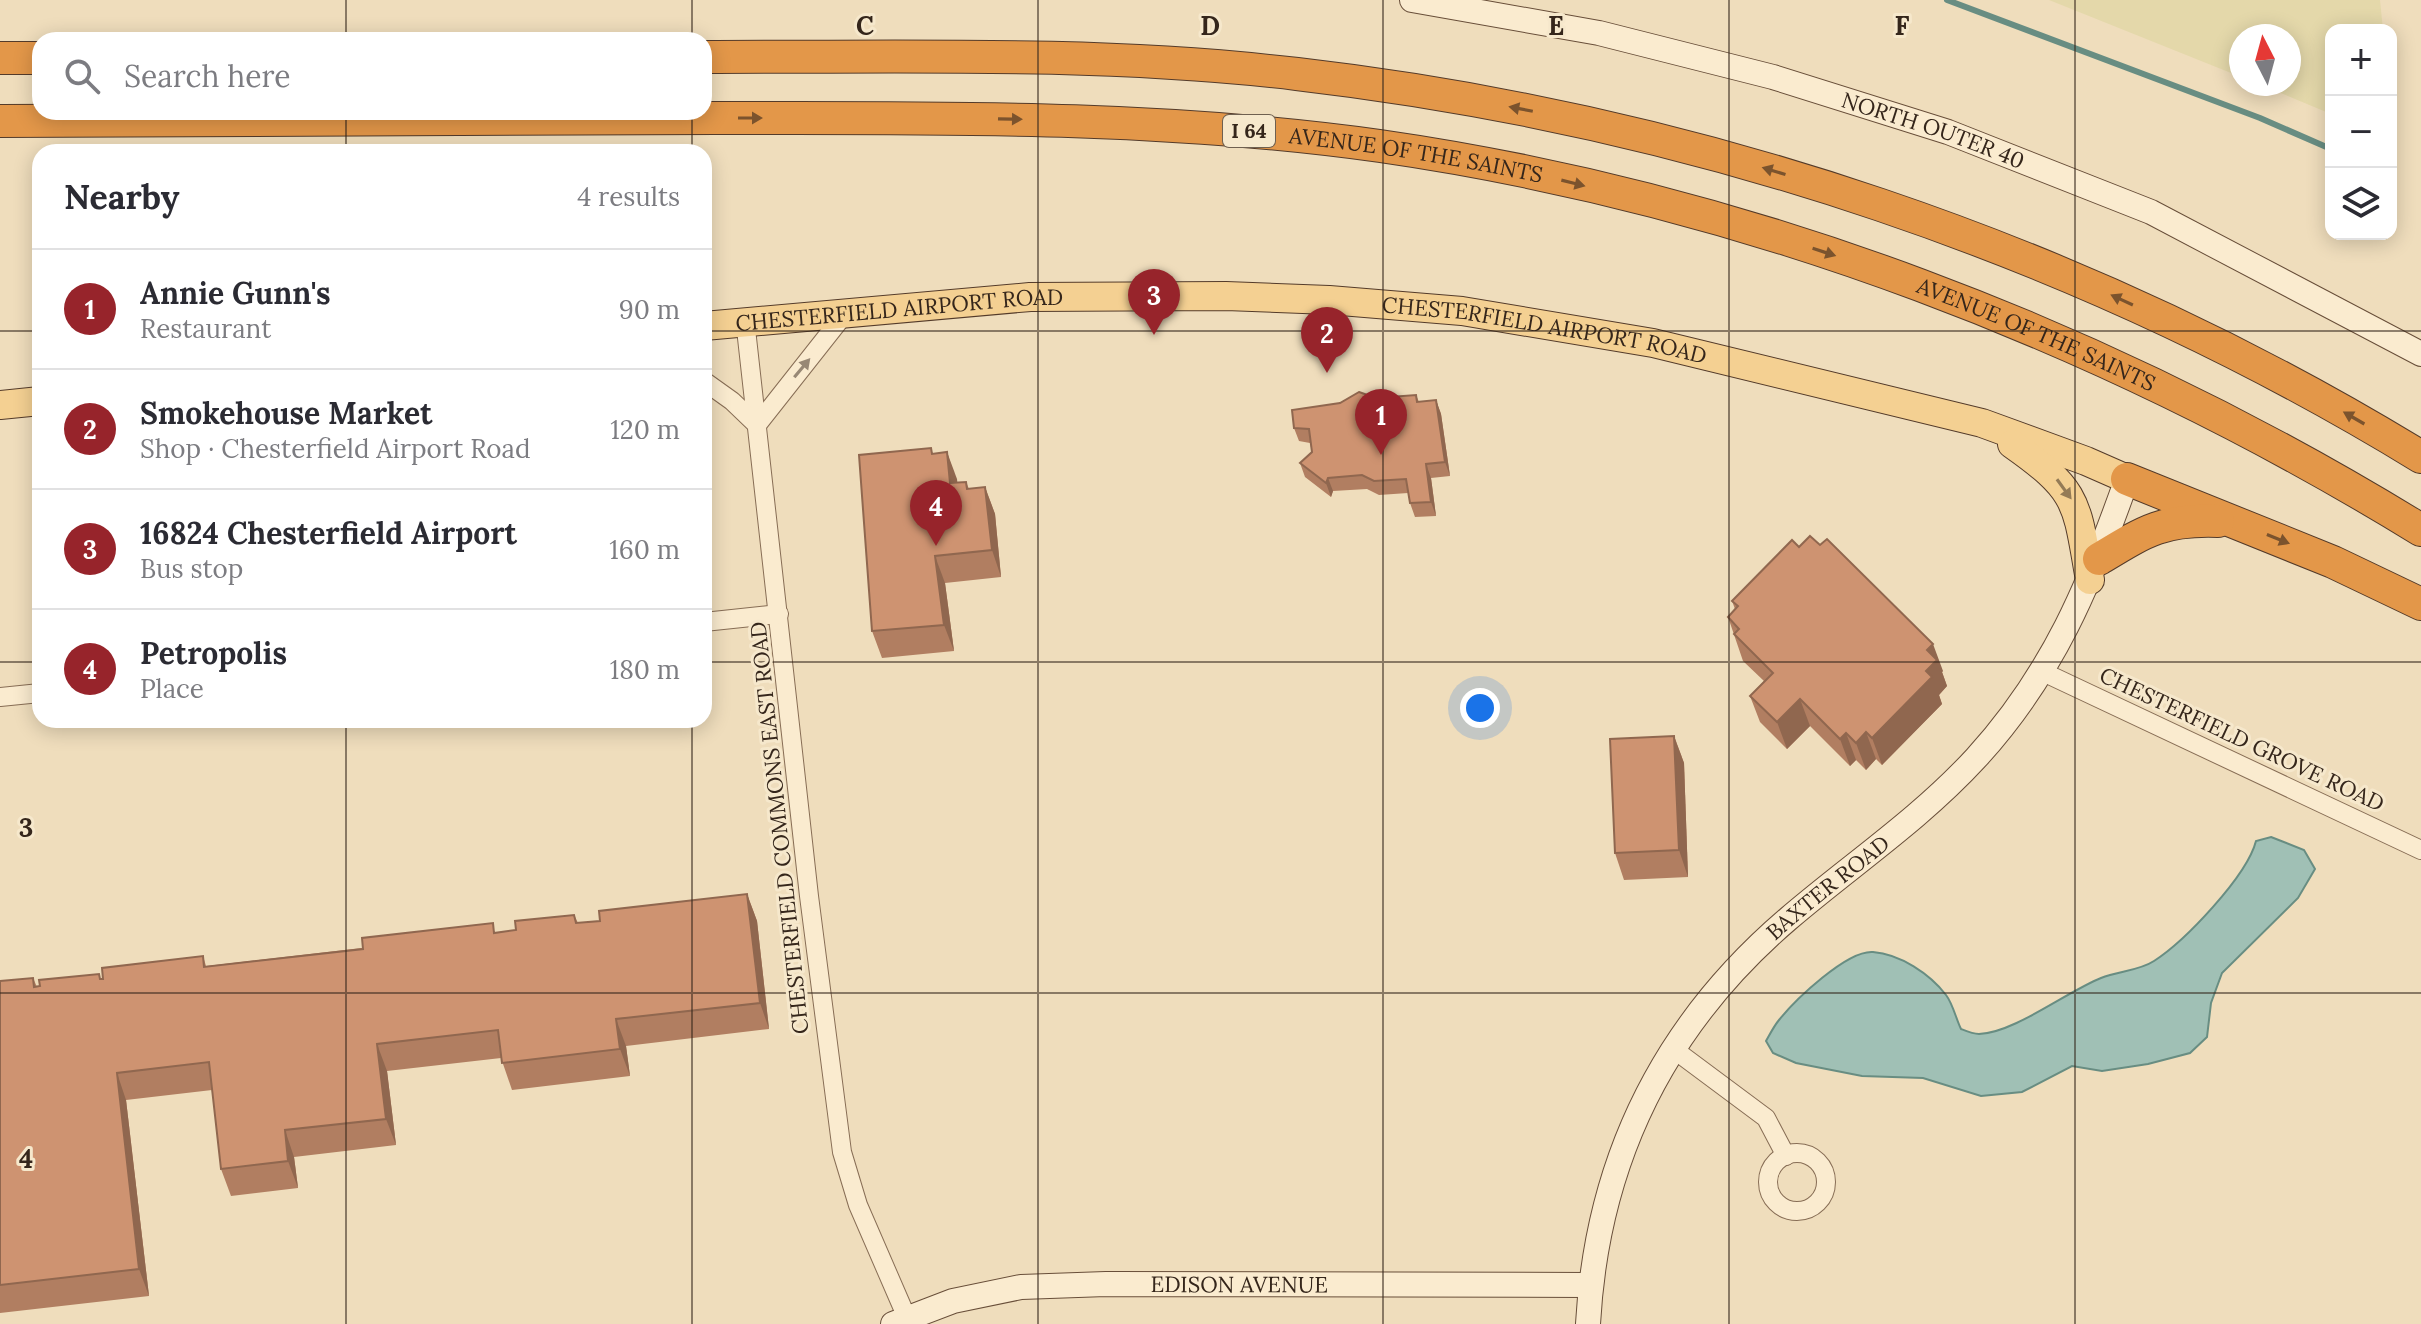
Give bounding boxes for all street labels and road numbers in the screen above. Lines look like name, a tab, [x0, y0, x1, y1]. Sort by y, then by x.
street label: NORTH OUTER 40	[1838, 85, 2029, 175]
road number: I 64	[1223, 115, 1275, 147]
street label: AVENUE OF THE SAINTS	[1287, 121, 1545, 189]
street label: AVENUE OF THE SAINTS	[1912, 271, 2160, 397]
street label: CHESTERFIELD AIRPORT ROAD	[734, 283, 1063, 337]
street label: CHESTERFIELD AIRPORT ROAD	[1381, 290, 1710, 370]
street label: CHESTERFIELD COMMONS EAST ROAD	[743, 620, 815, 1036]
street label: CHESTERFIELD GROVE ROAD	[2095, 661, 2389, 817]
street label: BAXTER ROAD	[1760, 829, 1895, 946]
street label: EDISON AVENUE	[1150, 1270, 1328, 1298]

